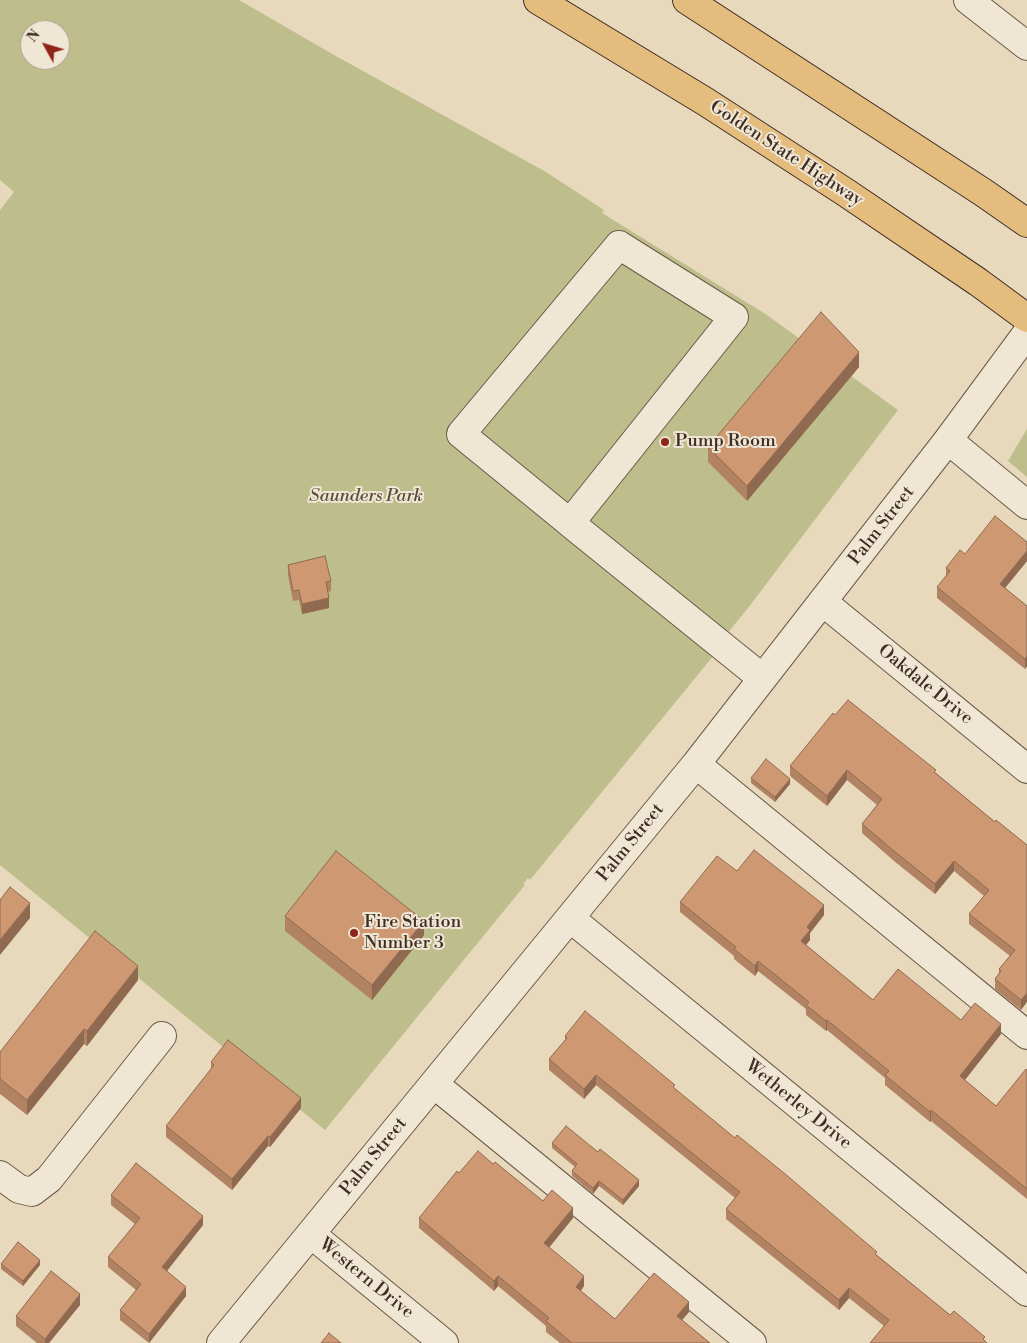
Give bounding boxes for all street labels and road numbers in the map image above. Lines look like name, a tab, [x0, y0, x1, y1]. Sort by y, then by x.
street label: Golden State Highway	[705, 96, 867, 212]
street label: Palm Street	[844, 482, 920, 570]
street label: Oakdale Drive	[873, 640, 977, 730]
street label: Palm Street	[593, 800, 669, 886]
street label: Wetherley Drive	[740, 1055, 856, 1155]
street label: Palm Street	[336, 1114, 412, 1200]
street label: Western Drive	[314, 1234, 418, 1324]

